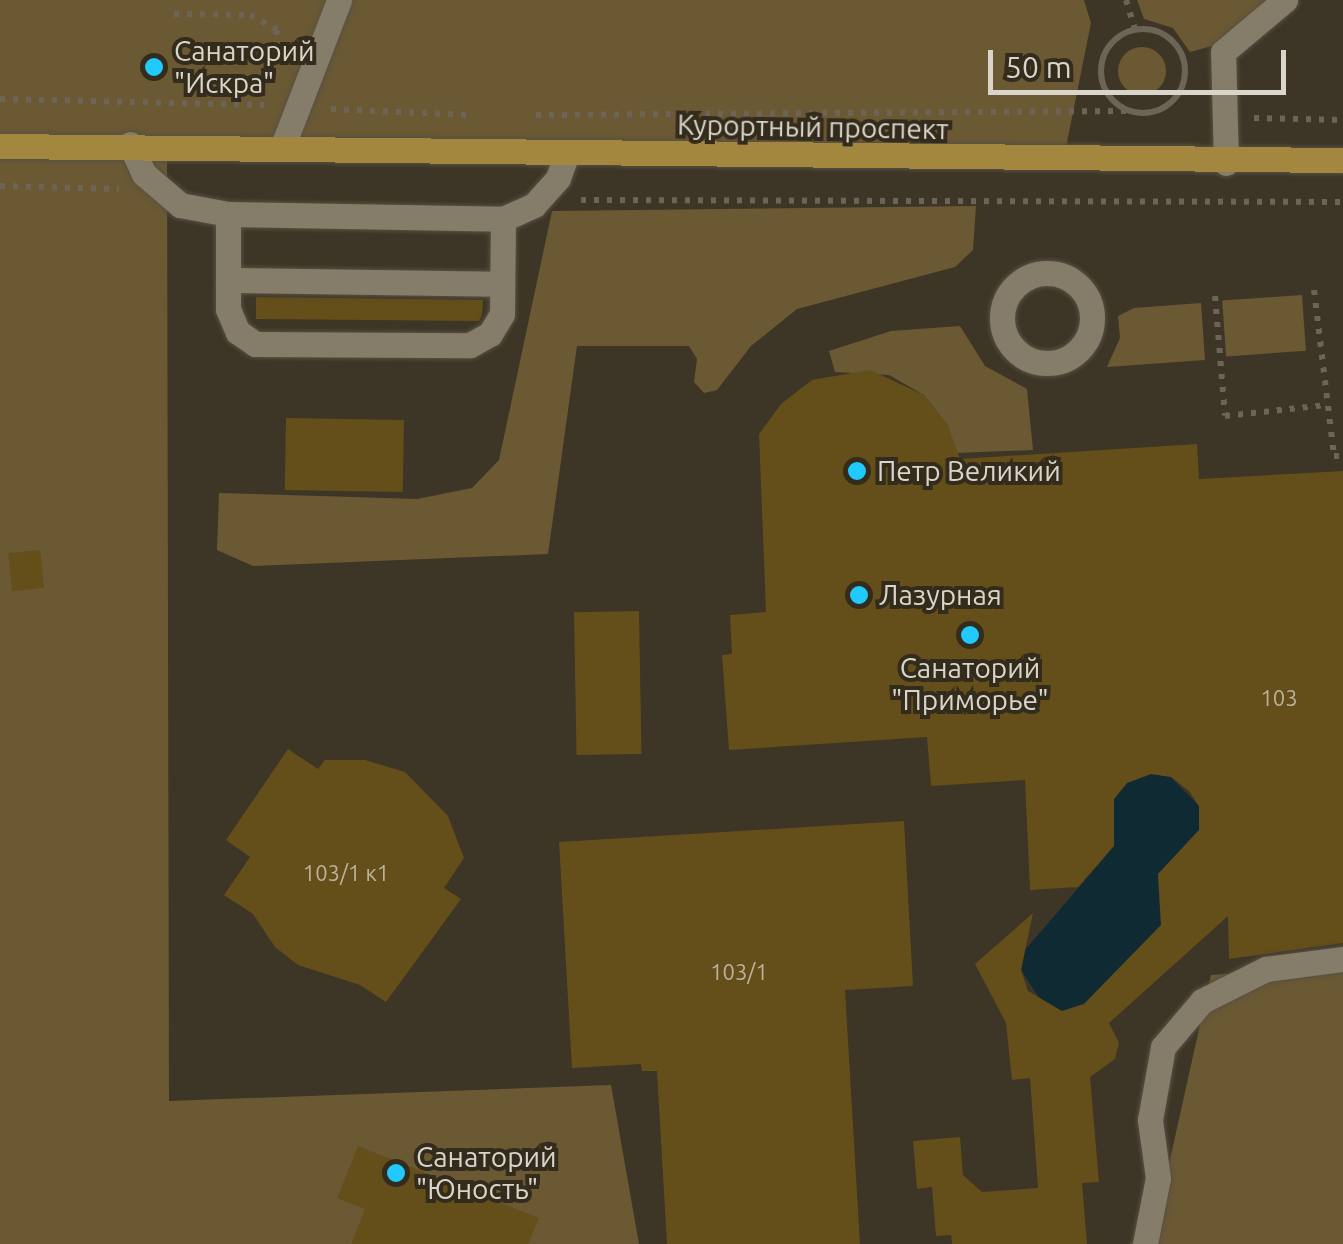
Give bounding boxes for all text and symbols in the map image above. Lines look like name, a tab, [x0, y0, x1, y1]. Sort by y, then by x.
scale bar	[993, 30, 1290, 92]
place label: Санаторий "Искра"	[174, 34, 315, 100]
text: 50 m	[1005, 50, 1072, 84]
marker: Санаторий "Искра"	[143, 56, 165, 78]
street label: Курортный проспект	[677, 108, 949, 146]
place label: Петр Великий	[877, 454, 1061, 488]
marker: Петр Великий	[846, 460, 868, 482]
place label: Лазурная	[879, 578, 1002, 612]
marker: Лазурная	[848, 584, 870, 606]
marker: Санаторий "Приморье"	[959, 624, 981, 646]
place label: Санаторий "Приморье"	[891, 651, 1049, 717]
house number: 103	[1260, 685, 1298, 711]
house number: 103/1 к1	[303, 860, 389, 886]
house number: 103/1	[710, 959, 768, 985]
place label: Санаторий "Юность"	[416, 1140, 557, 1206]
marker: Санаторий "Юность"	[385, 1162, 407, 1184]

